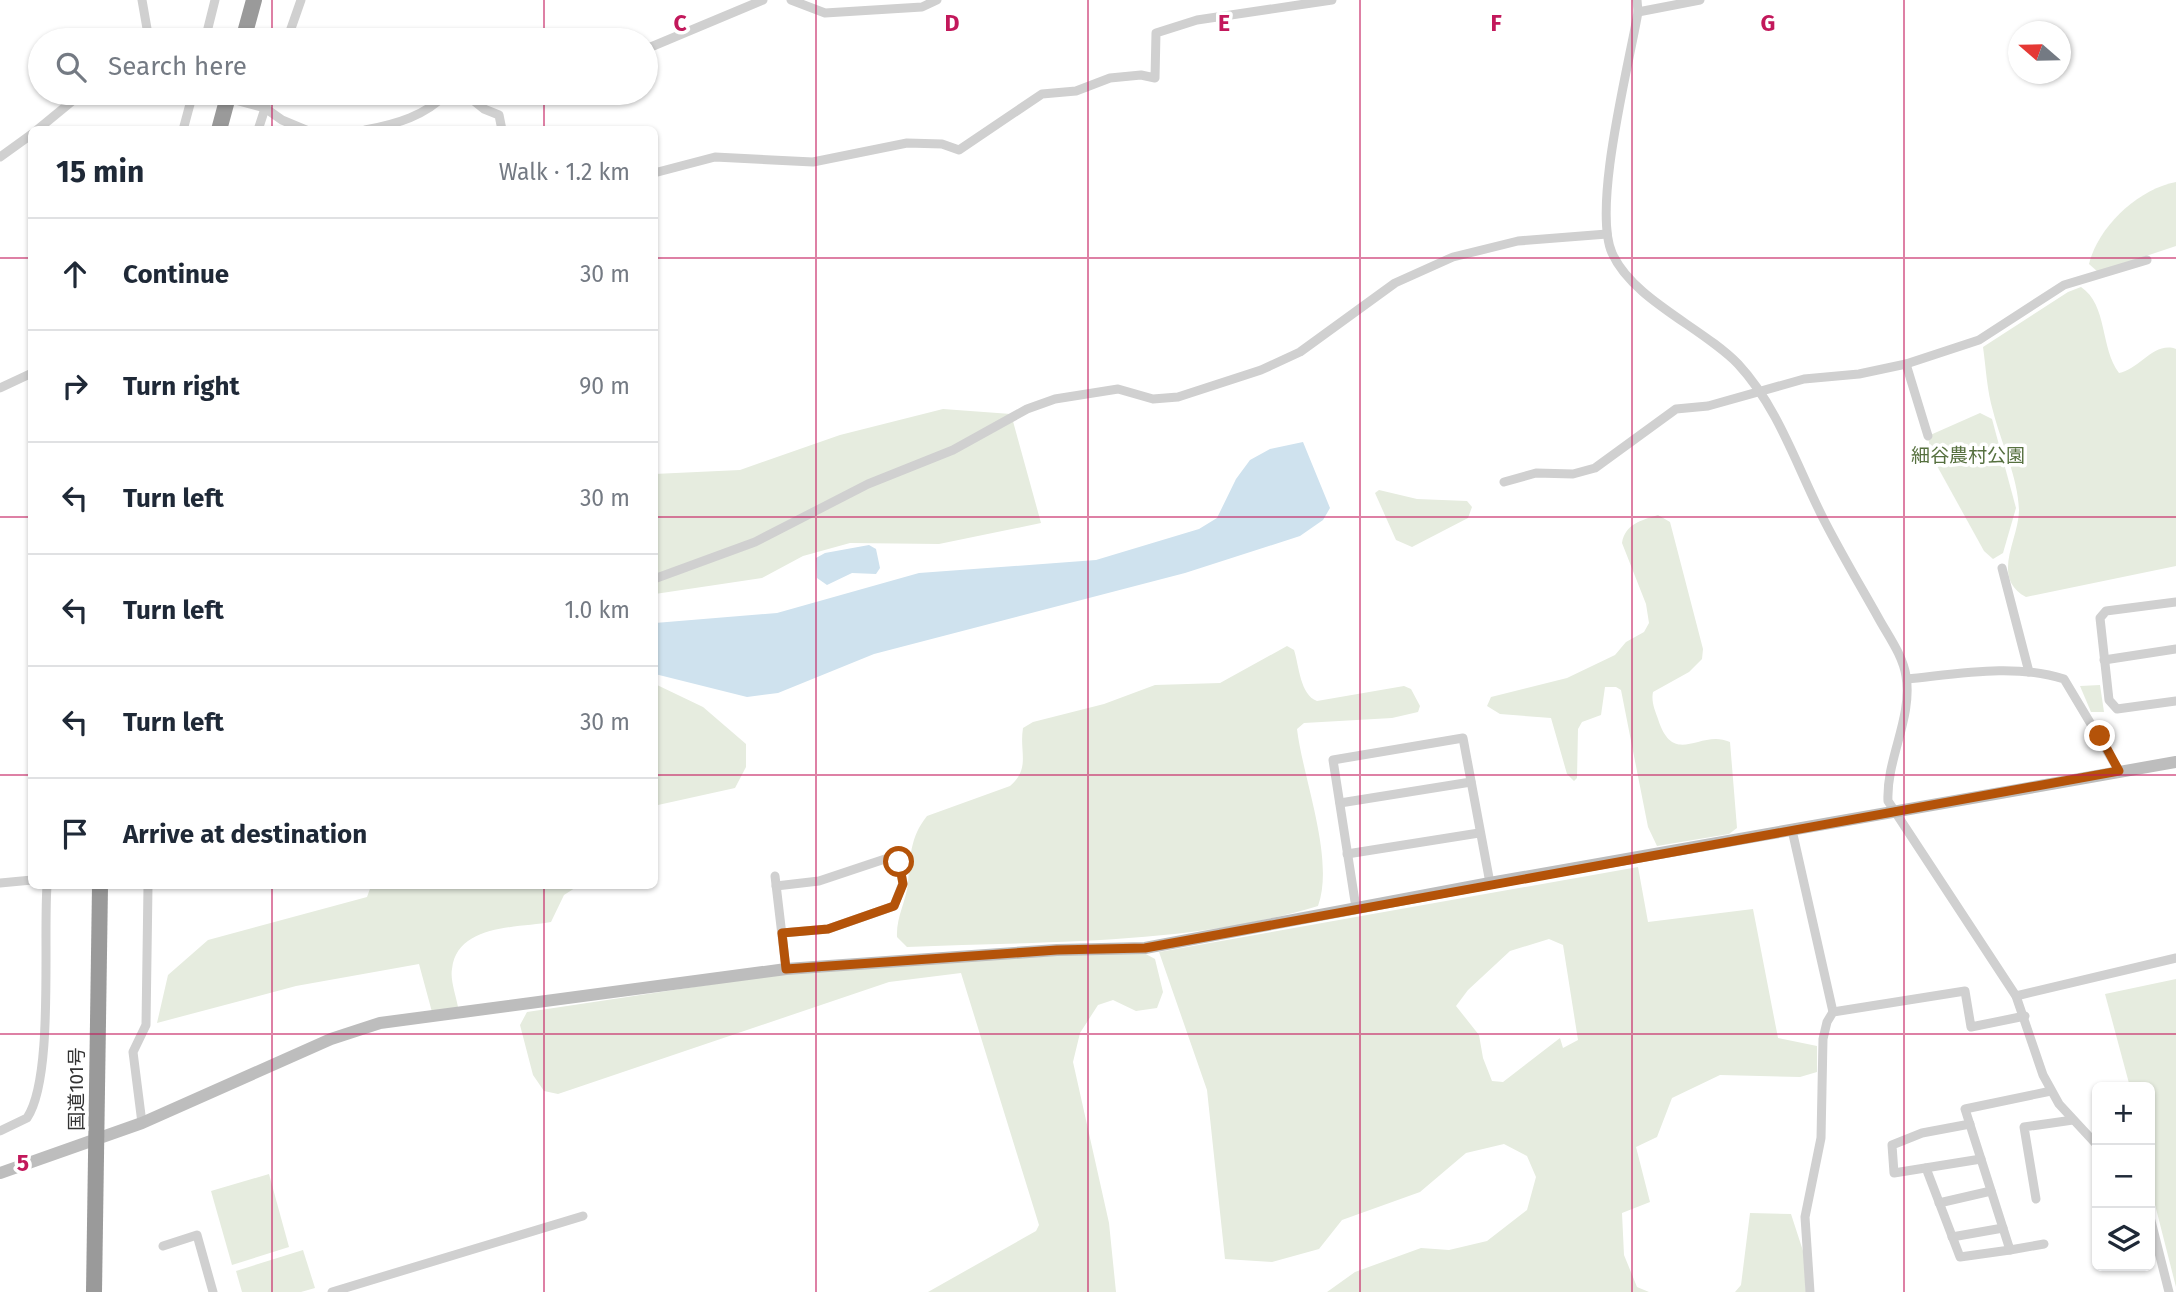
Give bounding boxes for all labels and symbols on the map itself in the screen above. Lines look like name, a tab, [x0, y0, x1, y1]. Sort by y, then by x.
text: C	[673, 9, 687, 37]
text: D	[945, 9, 960, 37]
text: E	[1218, 9, 1230, 37]
text: F	[1490, 9, 1502, 37]
text: G	[1761, 9, 1775, 37]
north arrow	[2008, 21, 2071, 84]
park label: 細谷農村公園	[1911, 444, 2025, 467]
route end	[2084, 720, 2115, 751]
route start	[883, 846, 914, 877]
street label: 国道101号	[65, 1047, 88, 1131]
text: 5	[17, 1149, 29, 1177]

